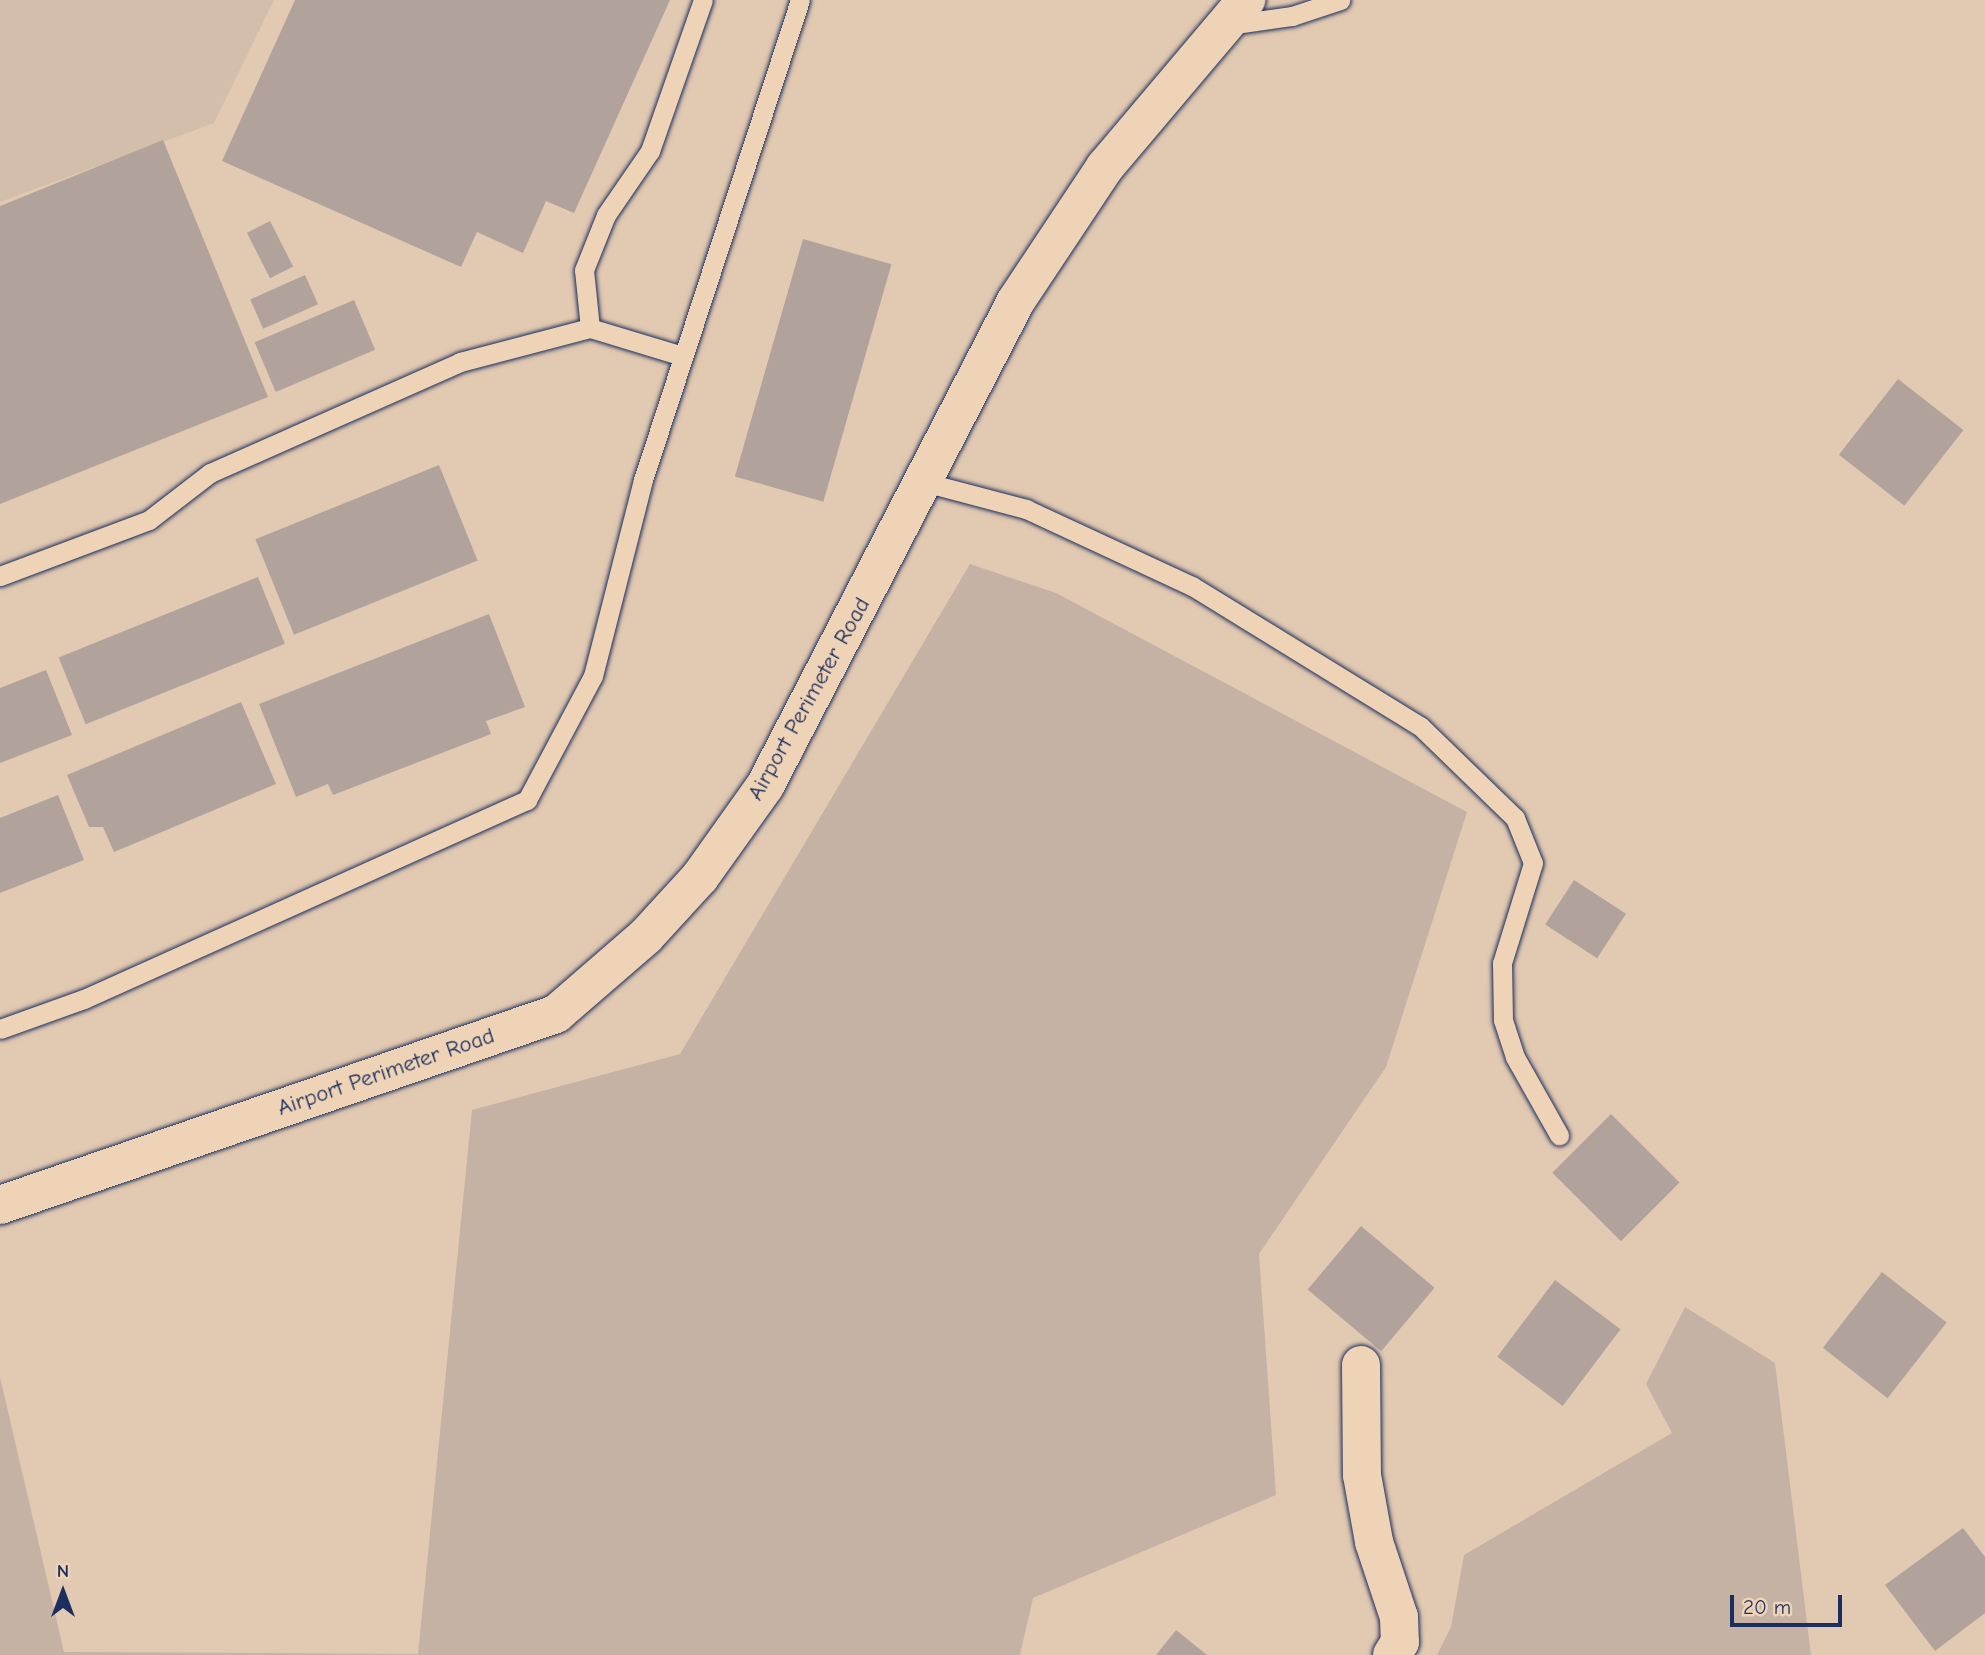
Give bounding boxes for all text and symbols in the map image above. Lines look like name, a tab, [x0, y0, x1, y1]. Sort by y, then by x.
street label: Airport Perimeter Road	[742, 593, 876, 805]
street label: Airport Perimeter Road	[274, 1022, 498, 1122]
north arrow	[28, 1557, 98, 1627]
text: N	[57, 1560, 69, 1582]
scale bar	[1733, 1582, 1845, 1626]
text: 20 m	[1743, 1595, 1791, 1619]

